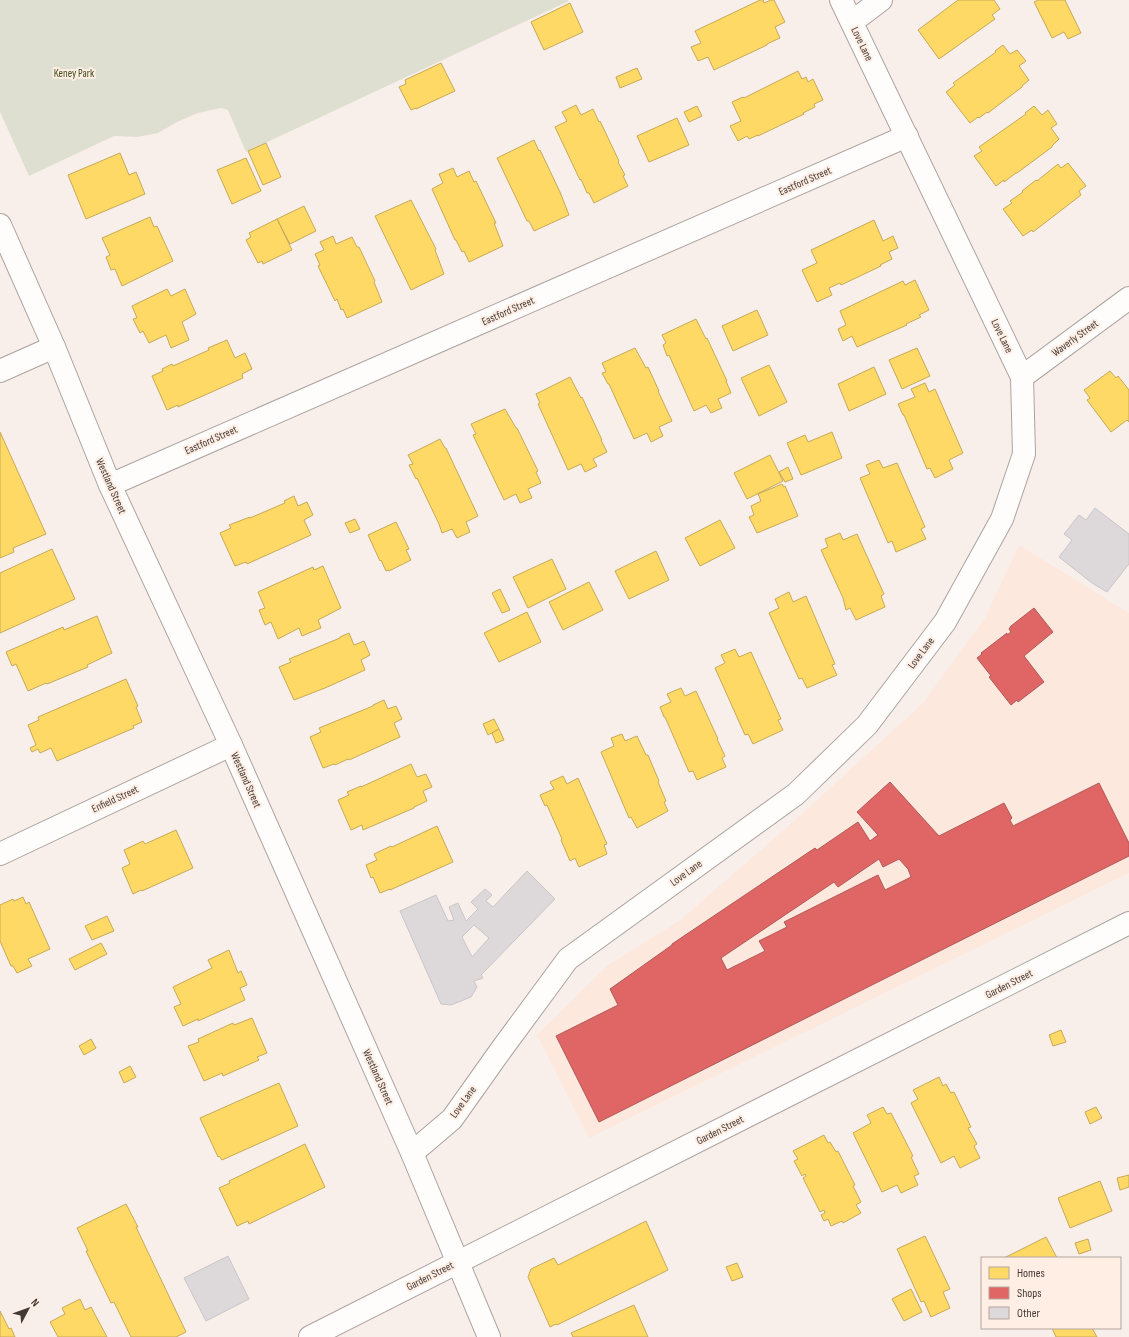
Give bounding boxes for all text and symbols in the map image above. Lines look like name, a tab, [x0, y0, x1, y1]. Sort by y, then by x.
street label: Love Lane	[848, 25, 876, 63]
park label: Keney Park	[54, 67, 95, 80]
street label: Eastford Street	[777, 163, 834, 198]
street label: Eastford Street	[480, 293, 537, 328]
street label: Waverly Street	[1049, 316, 1101, 359]
street label: Love Lane	[988, 317, 1016, 355]
street label: Eastford Street	[183, 422, 240, 457]
street label: Westland Street	[93, 456, 129, 516]
street label: Love Lane	[905, 635, 937, 671]
street label: Westland Street	[228, 750, 264, 810]
street label: Enfield Street	[90, 782, 141, 815]
street label: Love Lane	[668, 857, 704, 889]
street label: Garden Street	[983, 966, 1035, 1001]
street label: Westland Street	[360, 1047, 396, 1107]
street label: Love Lane	[447, 1084, 479, 1120]
street label: Garden Street	[694, 1112, 746, 1147]
legend	[981, 1257, 1121, 1329]
street label: Garden Street	[404, 1258, 456, 1293]
text: Homes	[1017, 1266, 1045, 1281]
text: Shops	[1017, 1286, 1042, 1301]
north arrow	[8, 1289, 48, 1329]
text: N	[28, 1296, 42, 1309]
text: Other	[1017, 1306, 1041, 1321]

